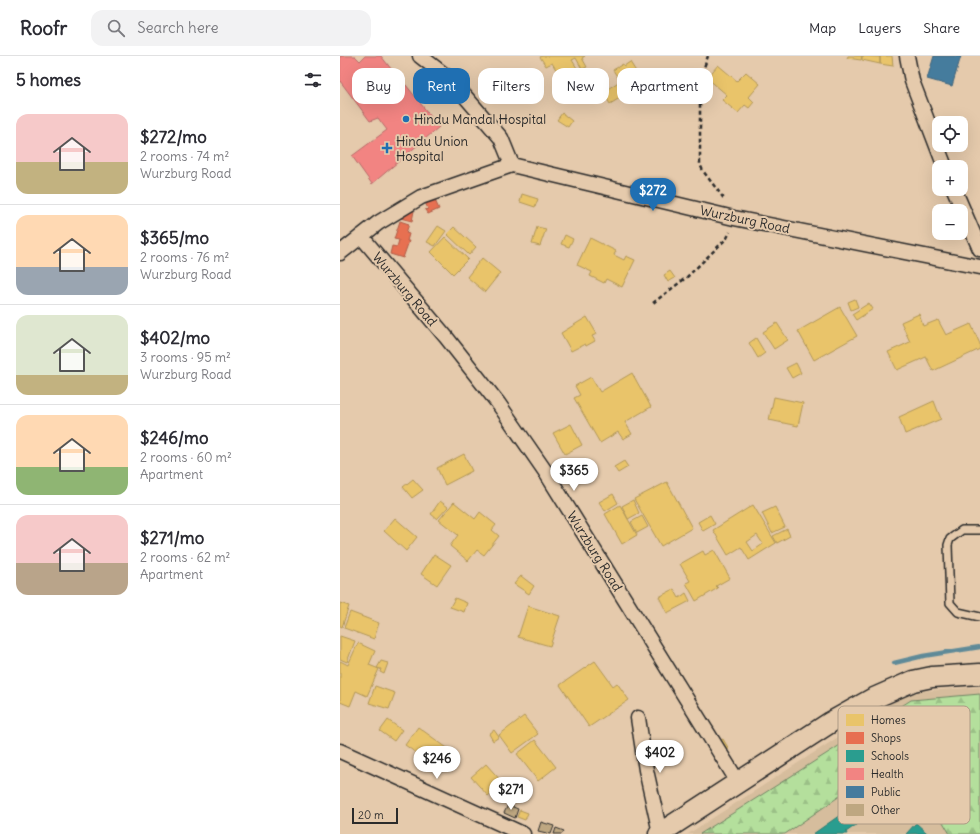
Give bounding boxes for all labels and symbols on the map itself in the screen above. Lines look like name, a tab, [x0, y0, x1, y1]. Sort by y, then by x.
place label: Hindu Mandal Hospital	[414, 111, 546, 128]
marker: Hindu Mandal Hospital	[401, 114, 411, 124]
place label: Hindu Union Hospital	[396, 133, 469, 165]
marker: Hindu Union Hospital	[381, 142, 393, 154]
pin: $272	[629, 178, 677, 212]
street label: Wurzburg Road	[698, 202, 792, 237]
street label: Wurzburg Road	[369, 249, 441, 330]
pin: $365	[550, 458, 598, 492]
street label: Wurzburg Road	[563, 508, 626, 595]
legend	[838, 706, 970, 824]
text: Homes	[871, 713, 906, 727]
text: Shops	[871, 731, 901, 745]
pin: $402	[636, 740, 684, 774]
pin: $246	[413, 746, 461, 780]
text: Schools	[871, 749, 909, 763]
text: Health	[871, 767, 904, 781]
pin: $271	[487, 777, 535, 811]
text: Public	[871, 785, 901, 799]
text: Other	[871, 803, 900, 817]
scale bar	[352, 806, 398, 825]

